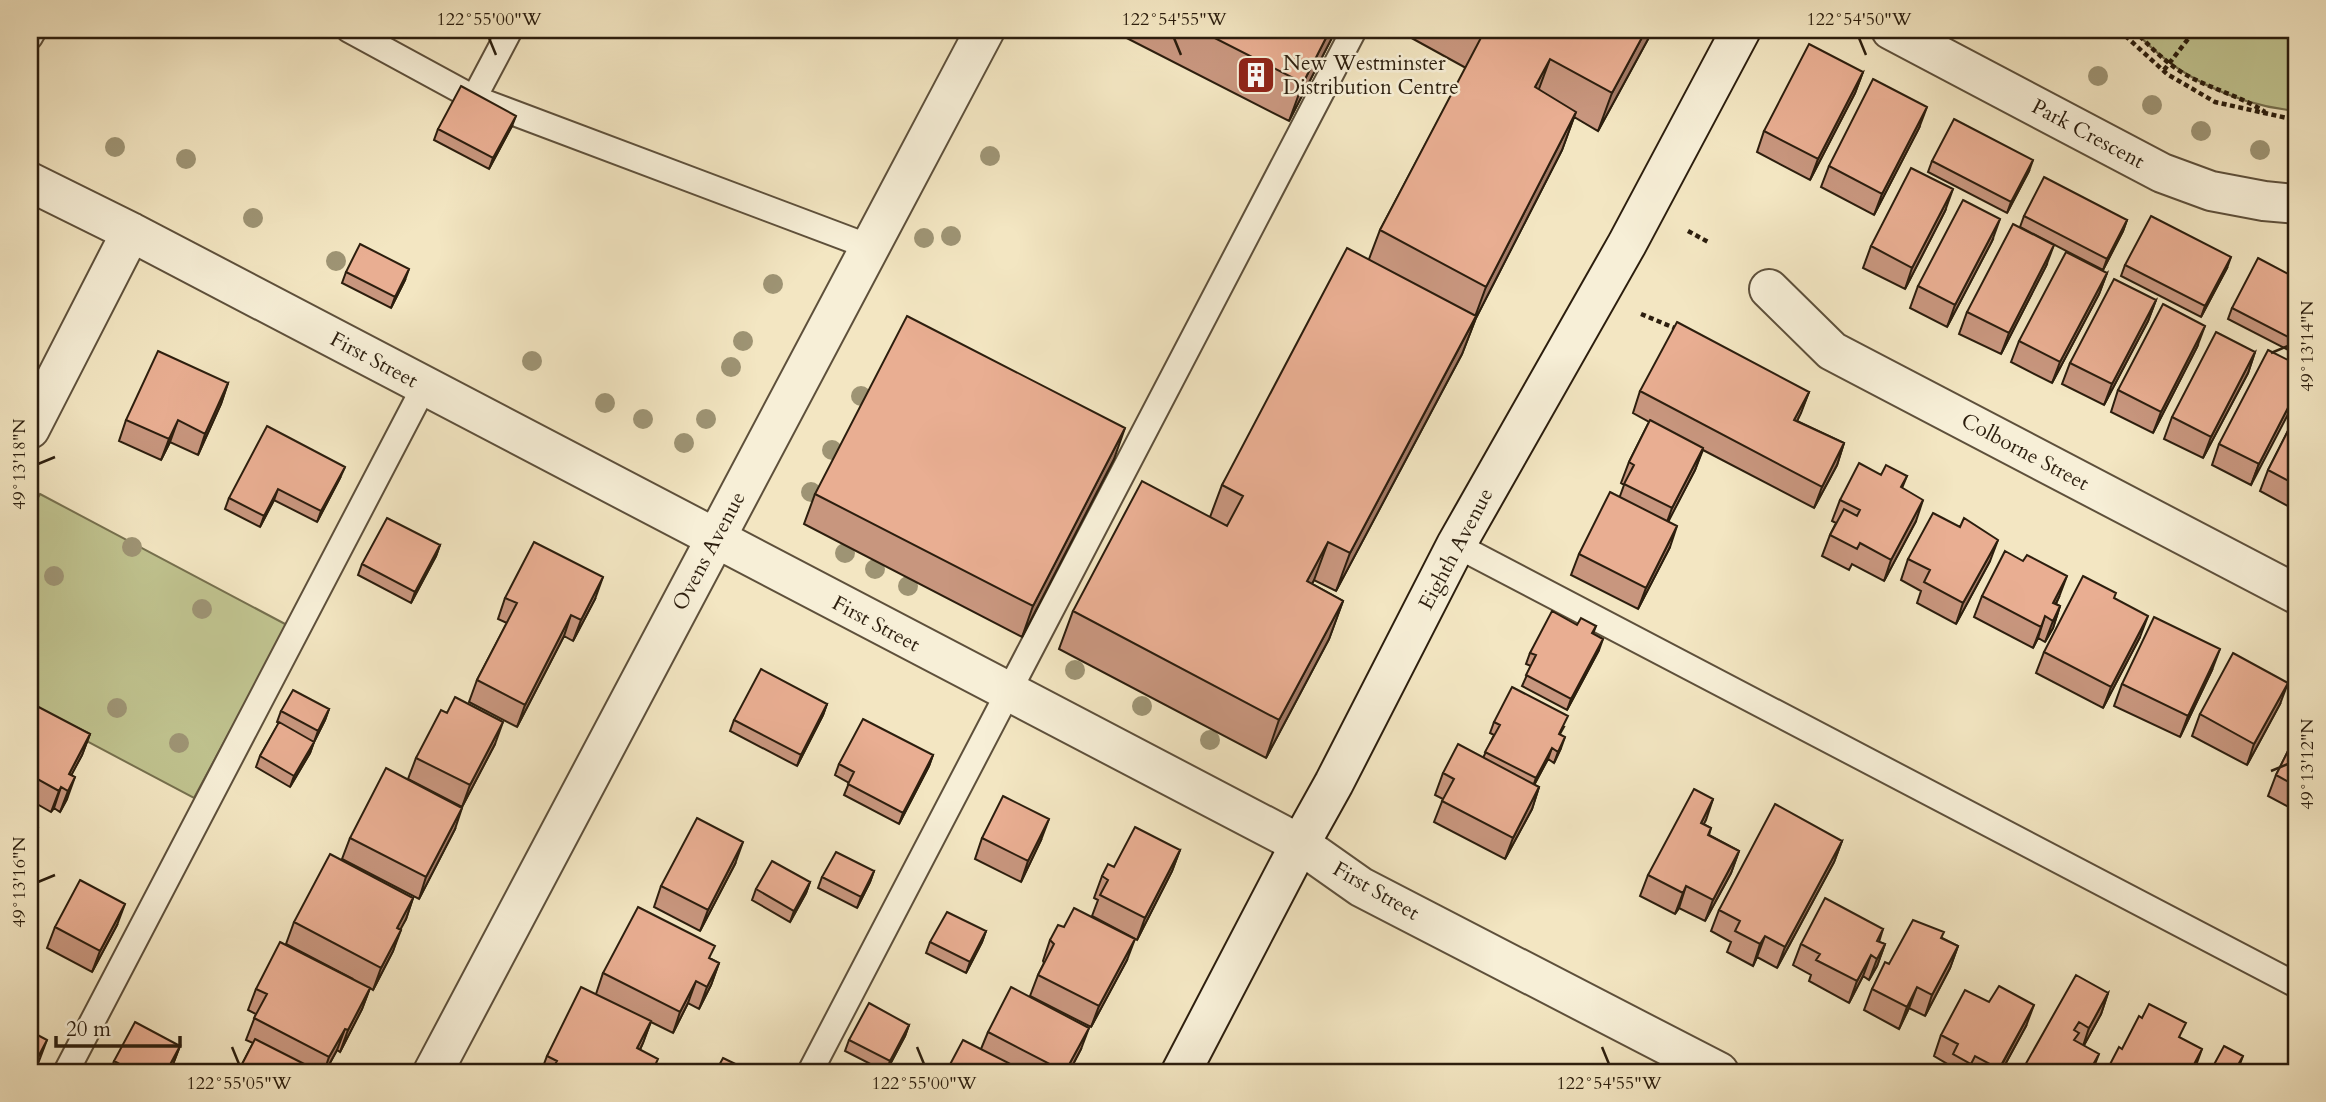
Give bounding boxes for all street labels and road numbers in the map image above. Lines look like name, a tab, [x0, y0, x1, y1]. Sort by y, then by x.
street label: Park Crescent	[2026, 92, 2150, 176]
street label: First Street	[325, 325, 423, 395]
street label: Colborne Street	[1956, 406, 2094, 498]
street label: Eighth Avenue	[1412, 483, 1500, 615]
street label: Ovens Avenue	[665, 486, 753, 616]
street label: First Street	[827, 589, 925, 659]
street label: First Street	[1327, 855, 1425, 928]

